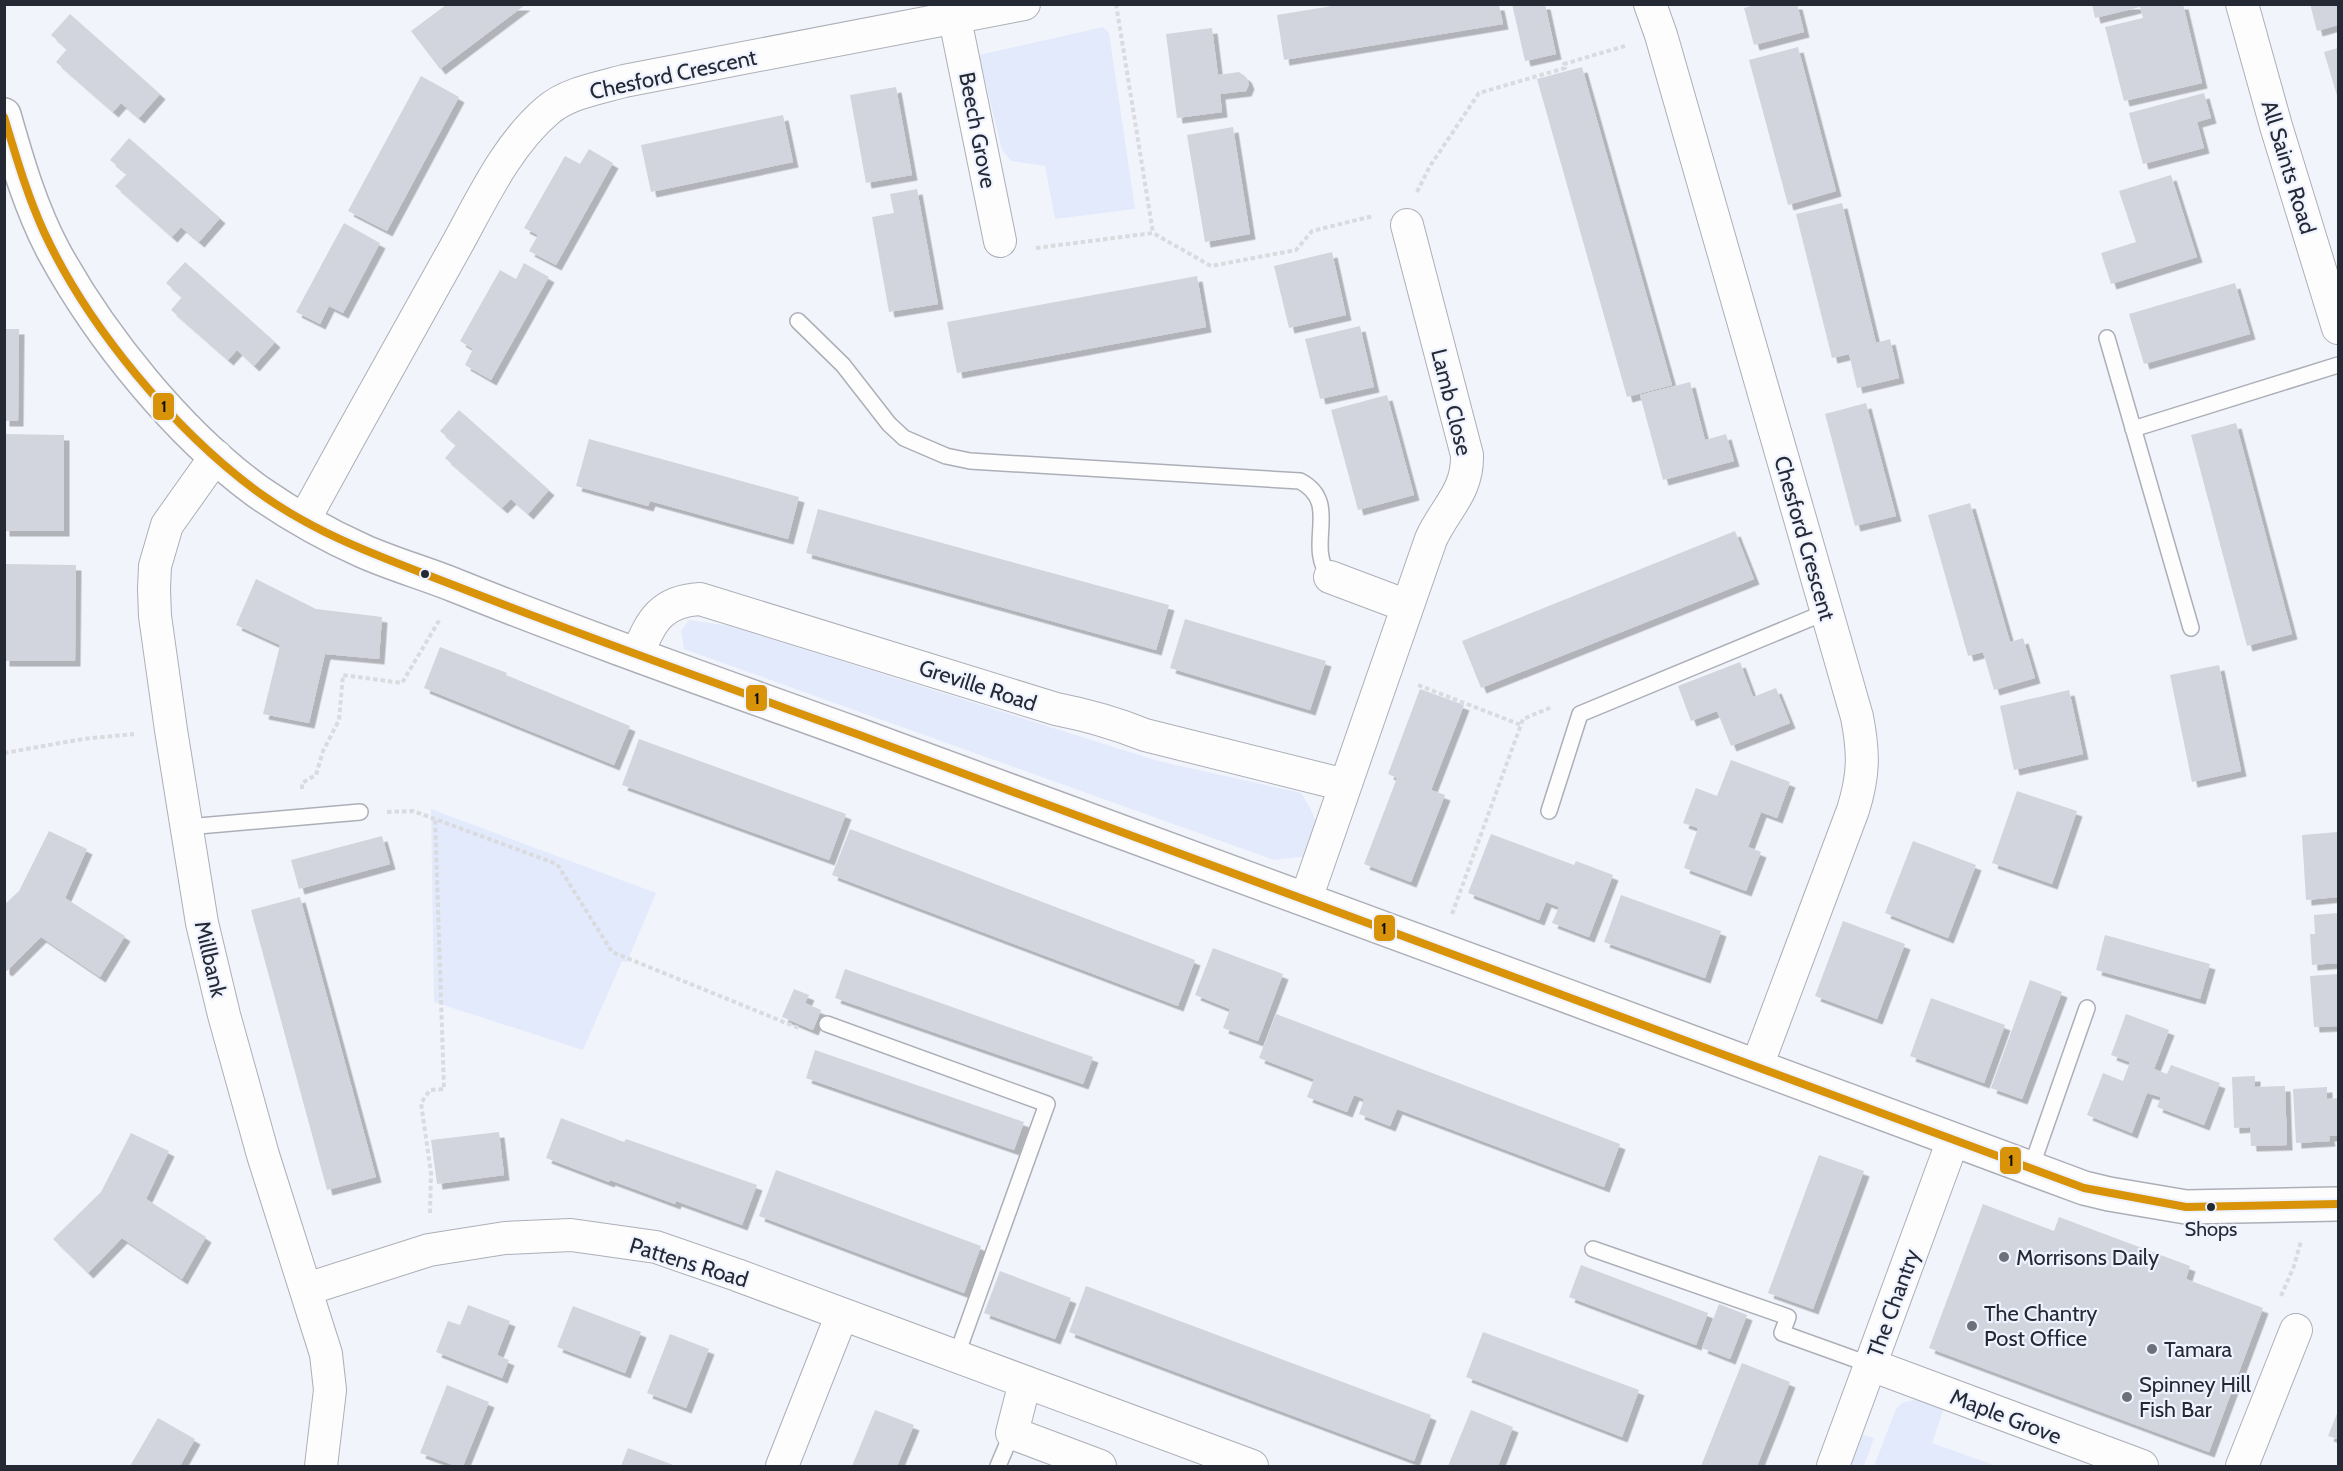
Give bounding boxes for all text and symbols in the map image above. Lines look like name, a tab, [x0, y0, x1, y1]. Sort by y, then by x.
street label: Chesford Crescent	[587, 43, 760, 105]
street label: Beech Grove	[953, 70, 1002, 190]
street label: All Saints Road	[2255, 97, 2322, 237]
street label: Lamb Close	[1425, 346, 1478, 458]
line badge: 1	[152, 392, 175, 421]
text: 1	[161, 397, 167, 416]
street label: Chesford Crescent	[1768, 453, 1841, 624]
unlabelled marker	[419, 568, 431, 580]
street label: Greville Road	[916, 654, 1040, 717]
line badge: 1	[745, 684, 768, 712]
text: 1	[754, 689, 760, 708]
line badge: 1	[1373, 914, 1396, 942]
street label: Millbank	[189, 918, 232, 1000]
text: 1	[1381, 919, 1387, 938]
line badge: 1	[1999, 1146, 2022, 1175]
text: 1	[2008, 1151, 2014, 1170]
marker: Shops	[2205, 1201, 2217, 1213]
place label: Shops	[2185, 1217, 2237, 1241]
street label: Pattens Road	[626, 1232, 751, 1293]
place label: Morrisons Daily	[2016, 1244, 2159, 1271]
street label: The Chantry	[1861, 1245, 1926, 1361]
marker: Morrisons Daily	[1997, 1250, 2011, 1264]
place label: The Chantry Post Office	[1984, 1300, 2097, 1352]
marker: The Chantry Post Office	[1965, 1319, 1979, 1333]
place label: Tamara	[2164, 1336, 2233, 1363]
marker: Tamara	[2145, 1342, 2159, 1356]
place label: Spinney Hill Fish Bar	[2139, 1371, 2252, 1423]
street label: Maple Grove	[1946, 1383, 2065, 1450]
marker: Spinney Hill Fish Bar	[2120, 1390, 2134, 1404]

